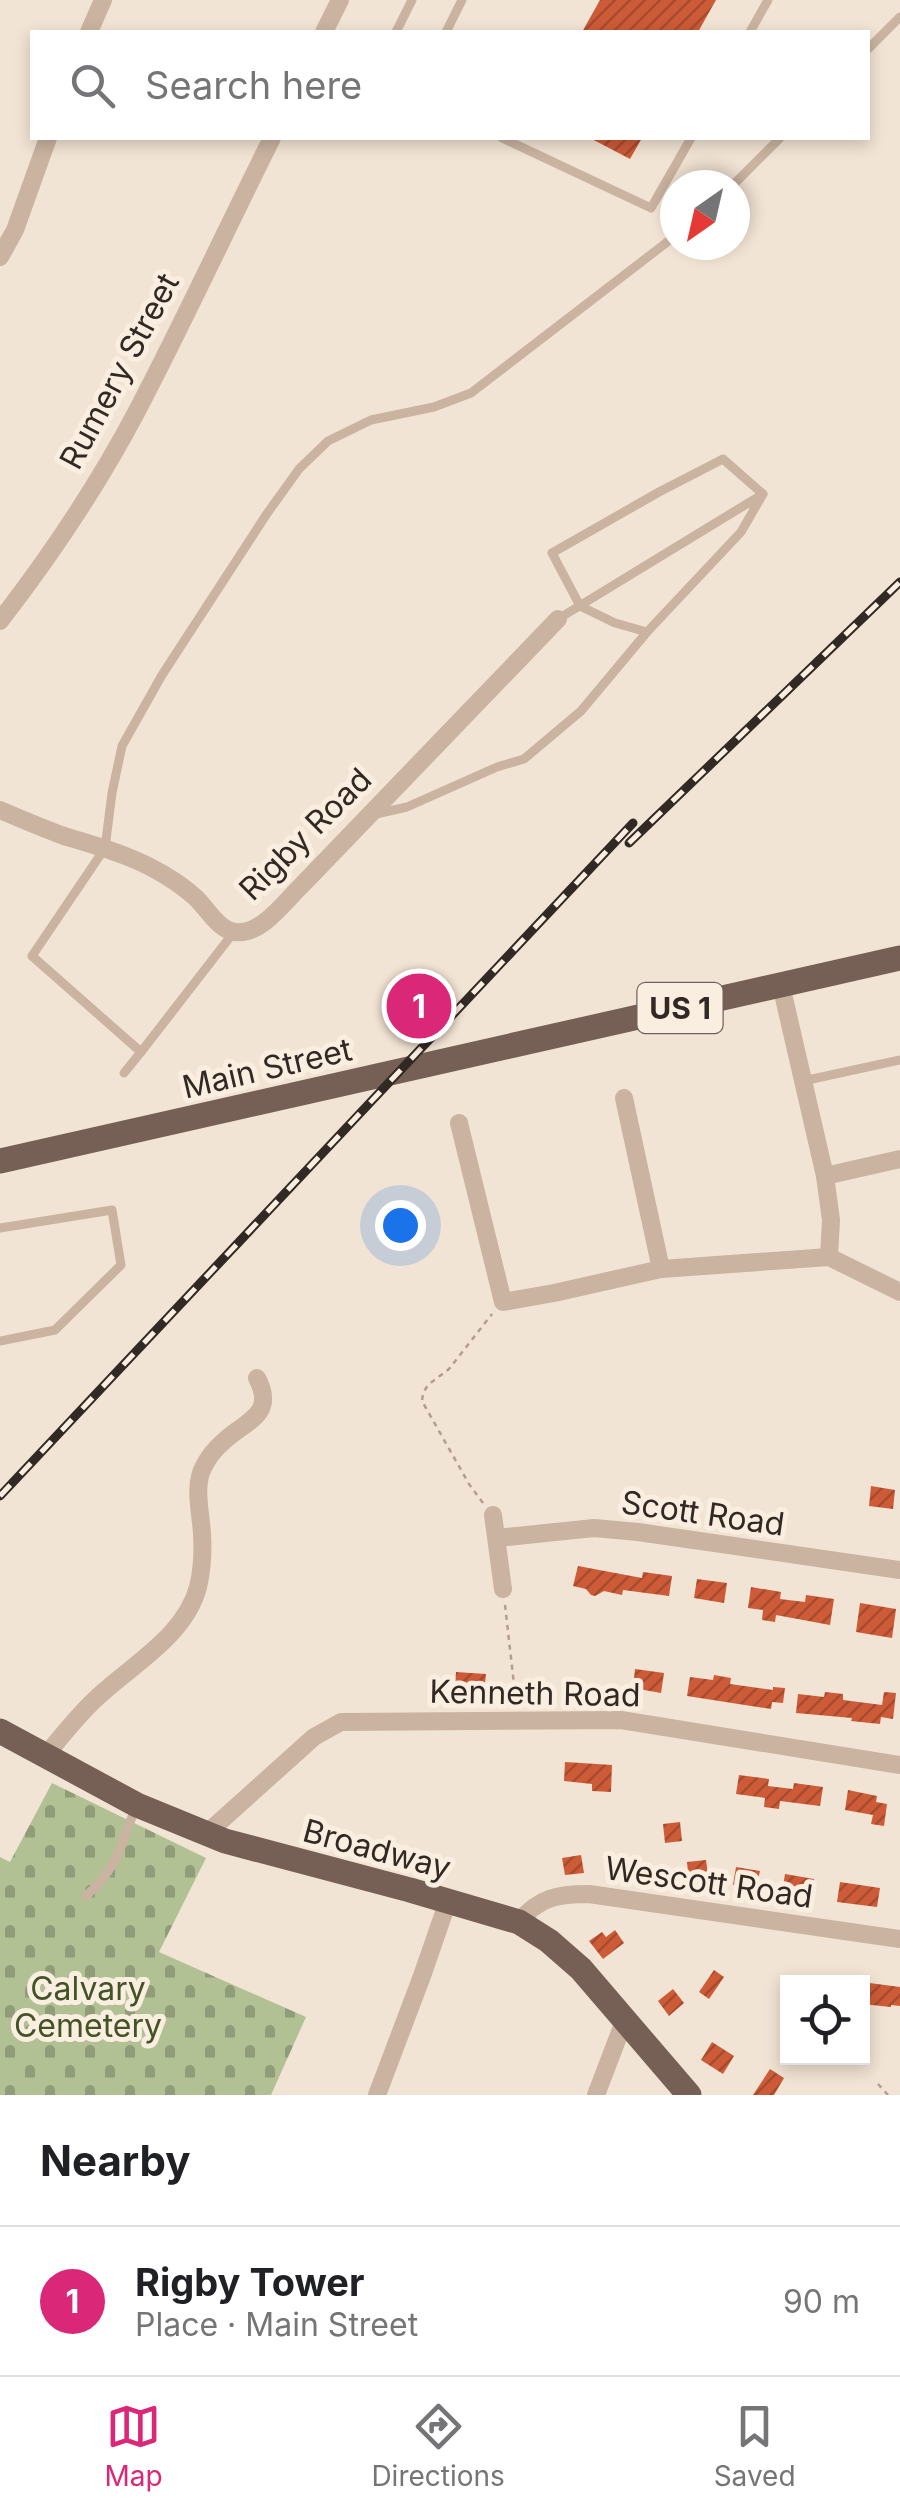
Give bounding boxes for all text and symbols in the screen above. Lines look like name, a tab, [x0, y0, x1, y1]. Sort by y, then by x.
search box	[30, 30, 870, 140]
icon: search	[65, 58, 120, 113]
text: Search here	[145, 62, 362, 108]
north arrow	[660, 170, 750, 260]
street label: Rumery Street	[51, 266, 187, 476]
street label: Rigby Road	[231, 760, 379, 908]
pin: 1	[386, 968, 452, 1044]
road number: US 1	[638, 983, 722, 1033]
street label: Main Street	[178, 1030, 356, 1106]
your location	[375, 1200, 426, 1251]
street label: Scott Road	[619, 1482, 787, 1544]
street label: Kenneth Road	[429, 1672, 641, 1714]
street label: Broadway	[299, 1811, 455, 1887]
street label: Wescott Road	[603, 1848, 815, 1916]
park label: Calvary Cemetery	[14, 1969, 162, 2045]
map controls	[780, 1975, 870, 2065]
button: locate	[780, 1975, 870, 2065]
text: Nearby	[40, 2135, 191, 2186]
text: Rigby Tower	[135, 2259, 364, 2305]
text: 1	[66, 2282, 79, 2321]
text: 90 m	[783, 2282, 860, 2321]
text: Place · Main Street	[135, 2305, 418, 2344]
tab: Map	[104, 2399, 163, 2493]
tab: Directions	[371, 2399, 505, 2493]
tab: Saved	[714, 2399, 796, 2493]

